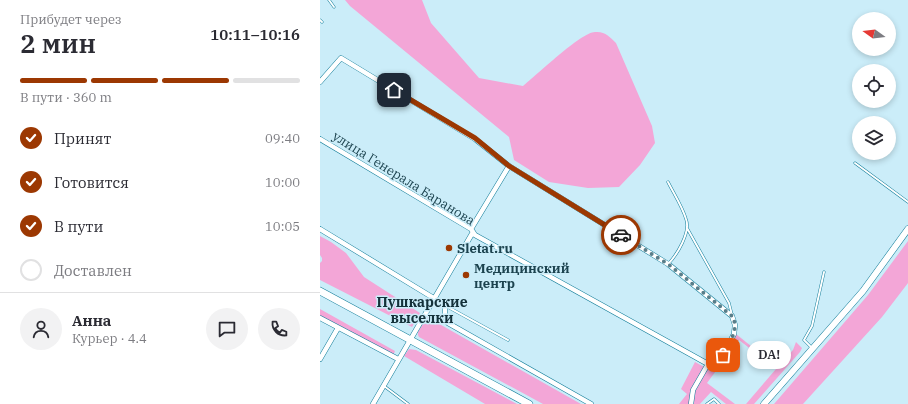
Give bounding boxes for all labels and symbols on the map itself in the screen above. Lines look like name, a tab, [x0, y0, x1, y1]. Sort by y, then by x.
north arrow	[852, 12, 896, 56]
pin	[377, 73, 411, 107]
street label: улица Генерала Баранова	[329, 128, 478, 229]
courier	[601, 215, 641, 255]
place label: Sletat.ru	[457, 240, 513, 257]
marker: Sletat.ru	[444, 243, 454, 253]
place label: Медицинский центр	[474, 260, 570, 292]
marker: Медицинский центр	[461, 270, 471, 280]
district label: Пушкарские выселки	[376, 293, 468, 327]
pin	[706, 338, 740, 372]
callout: DA!	[747, 341, 791, 369]

